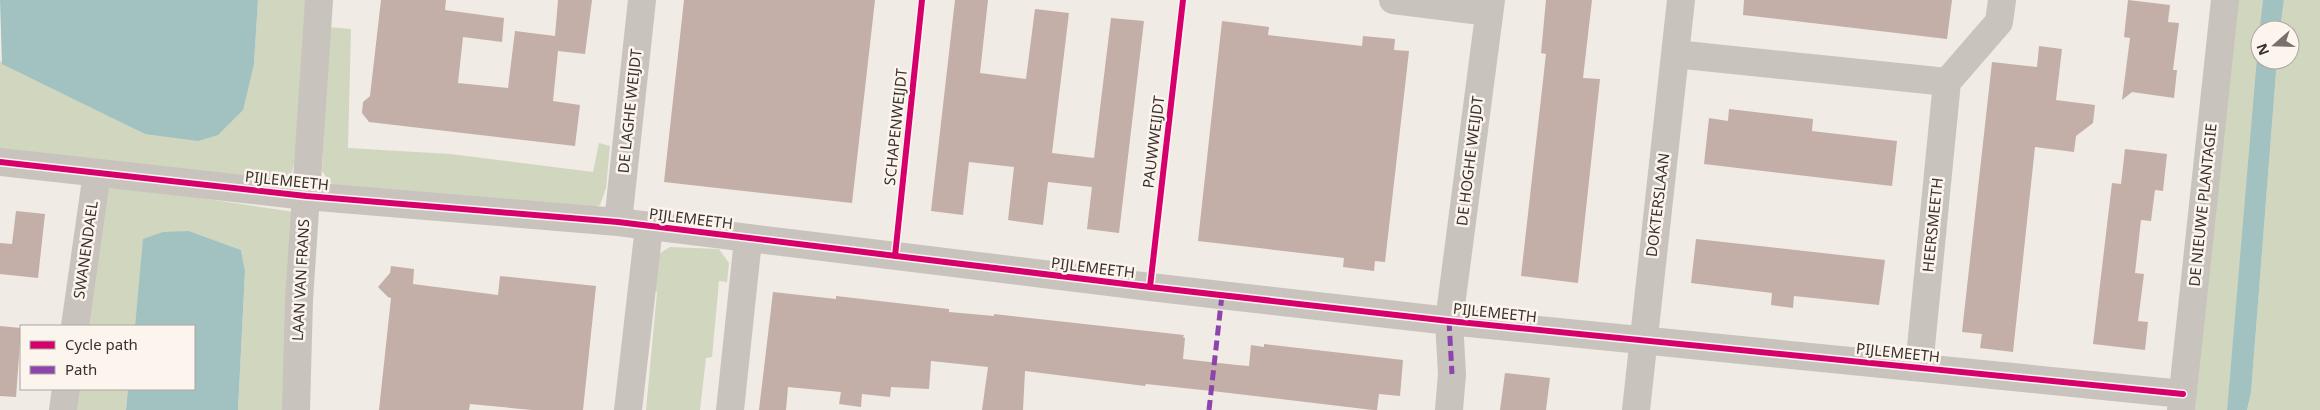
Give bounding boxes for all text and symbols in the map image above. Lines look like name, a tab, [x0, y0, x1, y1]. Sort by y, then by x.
north arrow	[2250, 20, 2300, 70]
text: N	[2251, 41, 2273, 58]
street label: DE LAGHE WEIJDT	[613, 47, 646, 174]
street label: SCHAPENWEIJDT	[879, 67, 911, 186]
street label: PAUWWEIJDT	[1137, 94, 1169, 189]
street label: DE HOGHE WEIJDT	[1451, 94, 1487, 227]
street label: DE NIEUWE PLANTAGIE	[2183, 122, 2221, 287]
street label: DOKTERSLAAN	[1641, 152, 1673, 258]
street label: PIJLEMEETH	[244, 166, 330, 194]
street label: HEERSMEETH	[1917, 177, 1947, 273]
street label: SWANENDAEL	[68, 199, 102, 300]
street label: PIJLEMEETH	[648, 203, 734, 233]
street label: LAAN VAN FRANS	[287, 219, 313, 341]
street label: PIJLEMEETH	[1050, 252, 1136, 282]
street label: PIJLEMEETH	[1452, 298, 1538, 326]
legend	[20, 325, 195, 390]
text: Cycle path	[65, 334, 138, 354]
street label: PIJLEMEETH	[1855, 338, 1941, 366]
text: Path	[65, 359, 97, 379]

